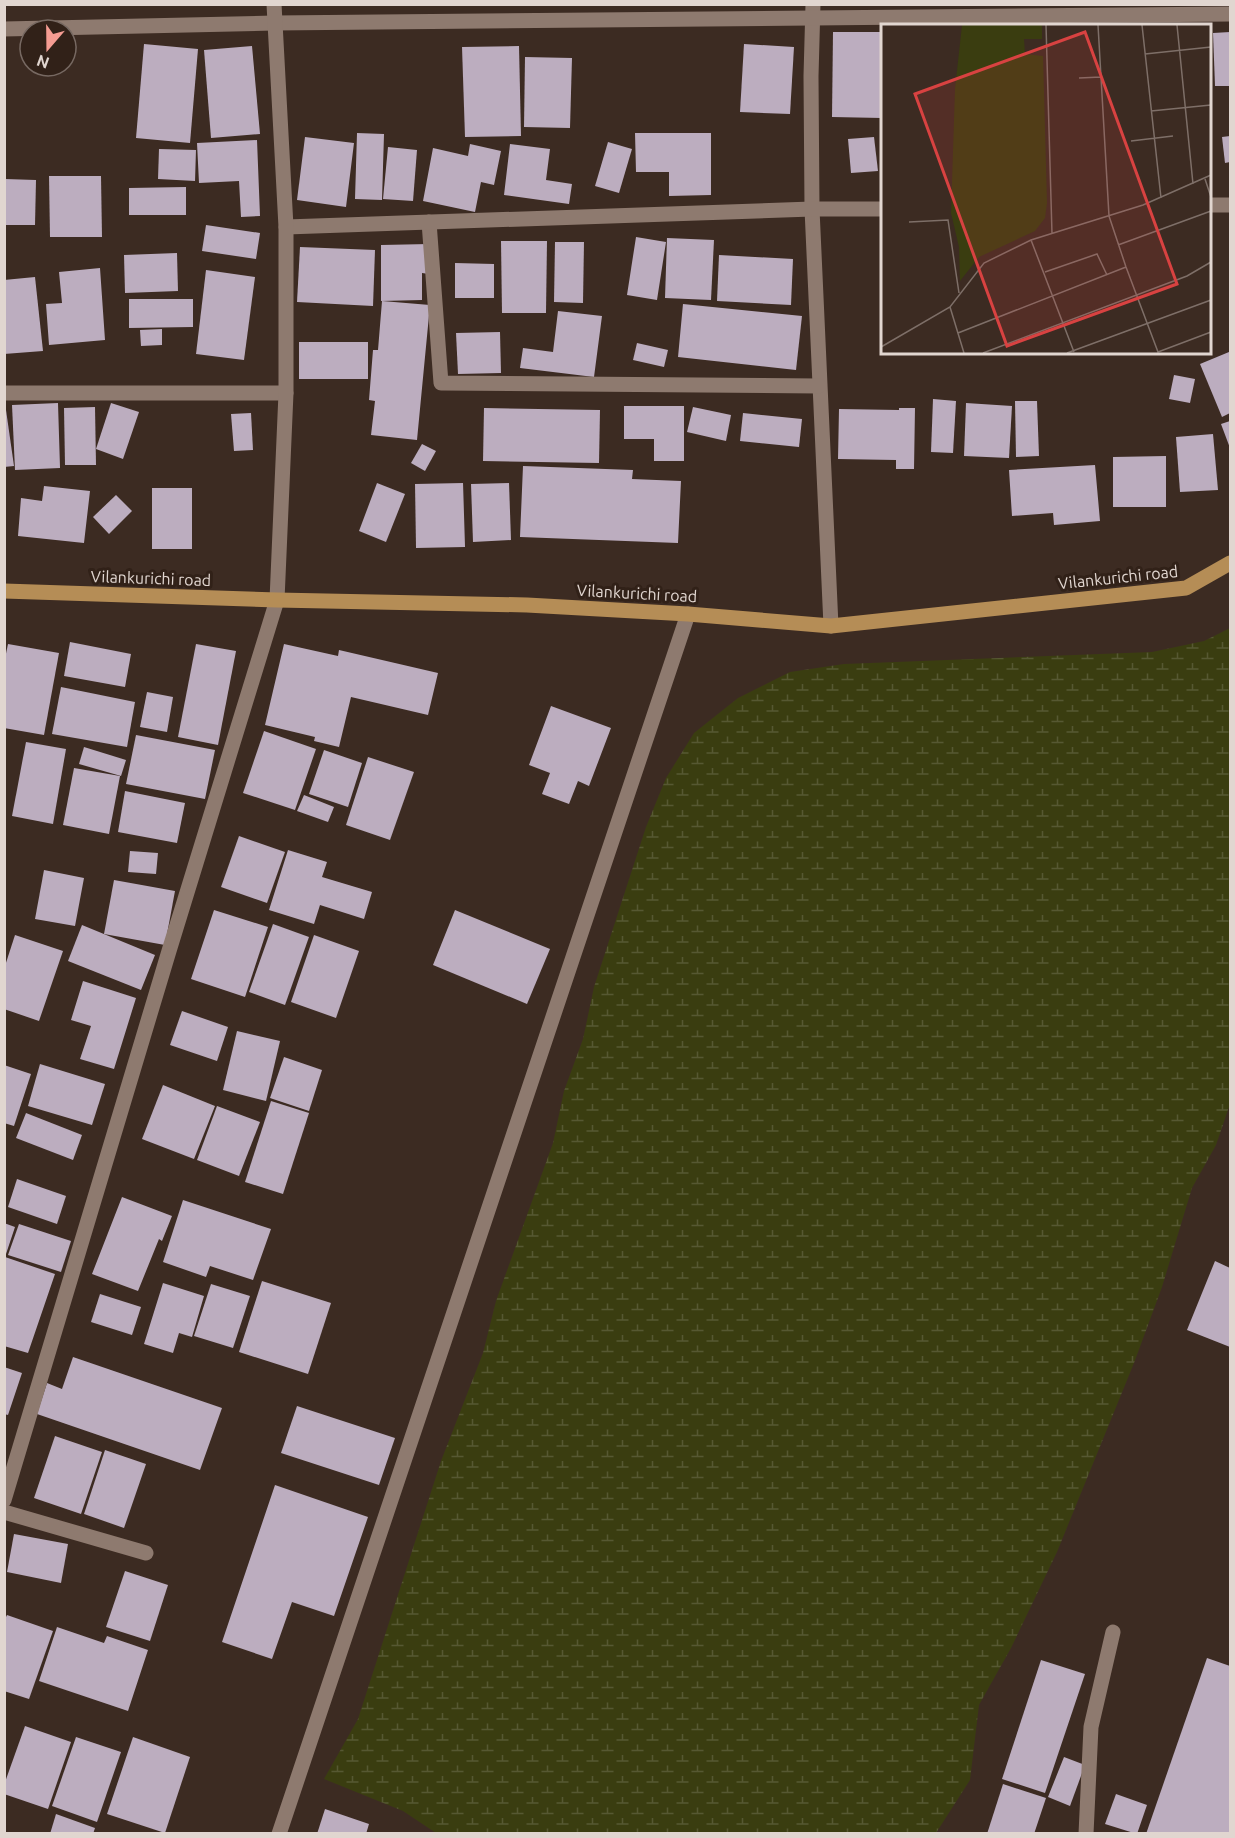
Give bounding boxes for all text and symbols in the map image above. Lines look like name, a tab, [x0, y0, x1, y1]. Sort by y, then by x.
north arrow	[18, 18, 78, 78]
inset map	[881, 24, 1211, 354]
text: N	[34, 52, 52, 73]
street label: Vilankurichi road	[1057, 562, 1179, 592]
street label: Vilankurichi road	[91, 567, 211, 589]
street label: Vilankurichi road	[576, 581, 698, 605]

